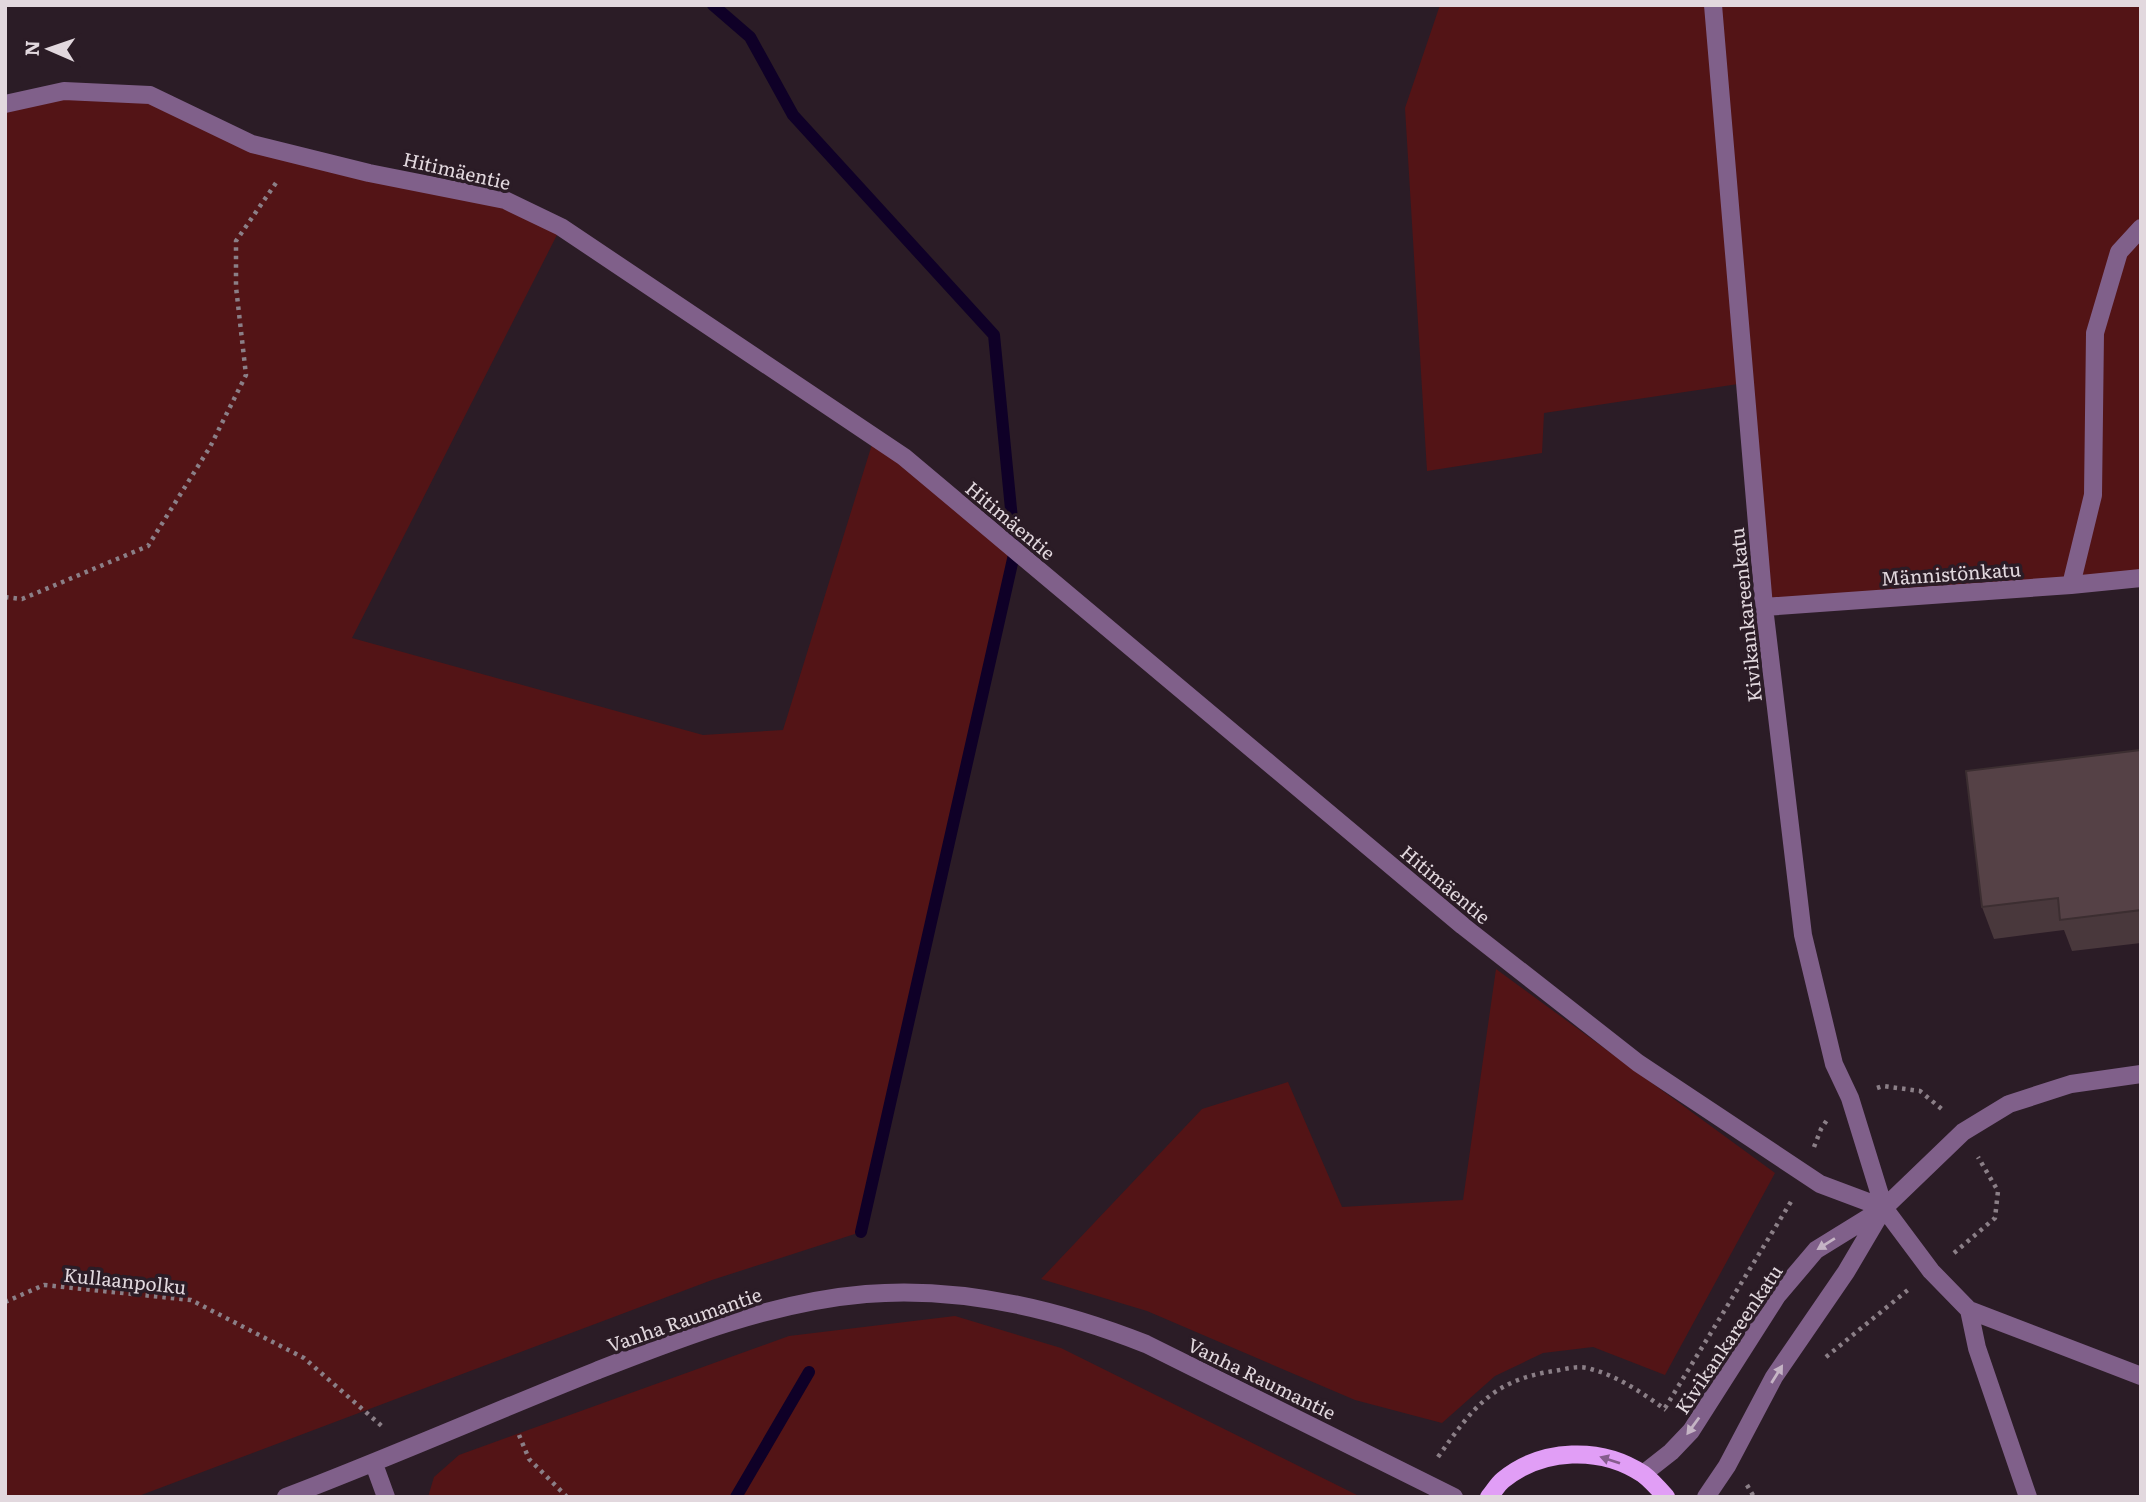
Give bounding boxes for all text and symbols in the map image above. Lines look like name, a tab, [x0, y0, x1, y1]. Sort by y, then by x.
north arrow	[14, 14, 84, 84]
text: N	[17, 40, 45, 57]
street label: Hitimäentie	[400, 144, 514, 196]
street label: Hitimäentie	[960, 474, 1062, 566]
street label: Kivikankareenkatu	[1722, 526, 1768, 704]
street label: Männistönkatu	[1880, 554, 2022, 592]
street label: Hitimäentie	[1395, 838, 1497, 930]
one-way arrow	[1817, 1238, 1836, 1251]
street label: Kivikankareenkatu	[1667, 1259, 1789, 1419]
street label: Kullaanpolku	[62, 1260, 188, 1300]
street label: Vanha Raumantie	[603, 1279, 765, 1359]
street label: Vanha Raumantie	[1183, 1330, 1341, 1426]
one-way arrow	[1770, 1364, 1783, 1384]
one-way arrow	[1686, 1417, 1700, 1436]
one-way arrow	[1600, 1455, 1621, 1465]

